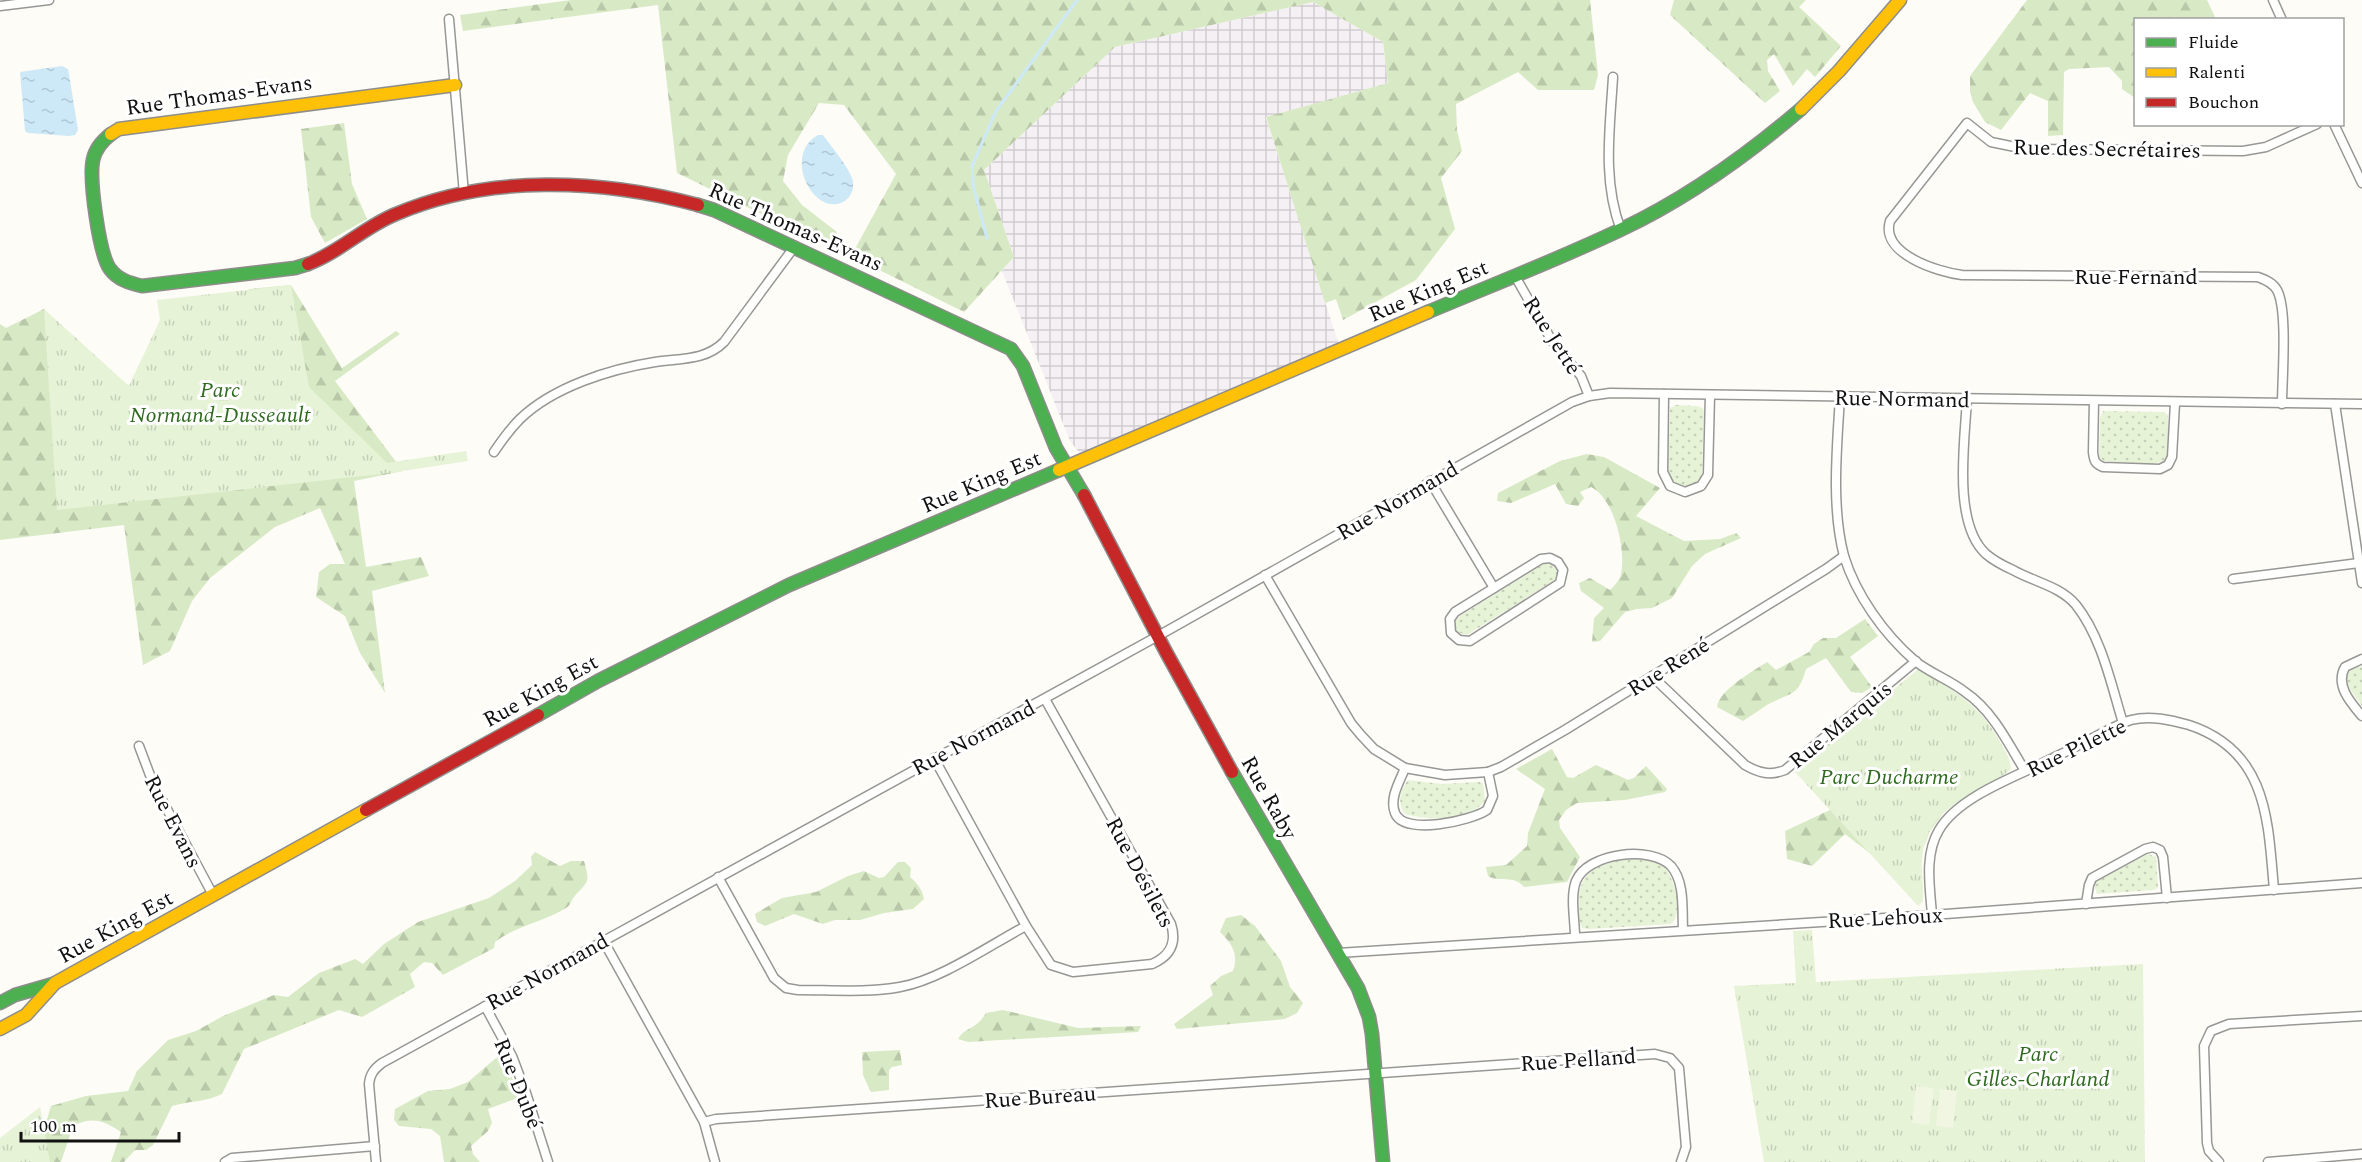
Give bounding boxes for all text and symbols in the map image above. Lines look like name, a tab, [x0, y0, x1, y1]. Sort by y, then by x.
legend	[2134, 18, 2344, 126]
text: Fluide	[2188, 29, 2239, 56]
text: Ralenti	[2188, 59, 2245, 86]
street label: Rue Thomas-Evans	[124, 66, 315, 125]
text: Bouchon	[2188, 89, 2259, 116]
street label: Rue des Secrétaires	[2013, 131, 2201, 168]
street label: Rue Thomas-Evans	[703, 174, 888, 281]
street label: Rue King Est	[1364, 251, 1494, 331]
street label: Rue Fernand	[2074, 261, 2198, 294]
street label: Rue Jetté	[1514, 290, 1590, 382]
park label: Parc Normand-Dusseault	[129, 374, 312, 432]
street label: Rue Normand	[1834, 382, 1970, 417]
street label: Rue King Est	[917, 442, 1047, 522]
street label: Rue Normand	[1331, 453, 1465, 550]
street label: Rue René	[1621, 629, 1716, 706]
street label: Rue King Est	[477, 646, 605, 737]
street label: Rue Marquis	[1782, 673, 1900, 777]
street label: Rue Normand	[906, 692, 1041, 785]
street label: Rue Pilette	[2021, 710, 2132, 787]
street label: Rue Raby	[1232, 750, 1306, 847]
park label: Parc Ducharme	[1819, 761, 1959, 794]
street label: Rue Evans	[135, 769, 210, 874]
street label: Rue Désilets	[1097, 811, 1183, 934]
street label: Rue King Est	[52, 882, 180, 973]
street label: Rue Lehoux	[1827, 899, 1944, 938]
street label: Rue Normand	[480, 925, 615, 1020]
street label: Rue Dubé	[484, 1033, 551, 1134]
park label: Parc Gilles-Charland	[1967, 1038, 2109, 1096]
street label: Rue Pelland	[1519, 1040, 1637, 1081]
street label: Rue Bureau	[983, 1077, 1097, 1118]
scale bar	[21, 1105, 178, 1143]
text: 100 m	[30, 1113, 77, 1140]

